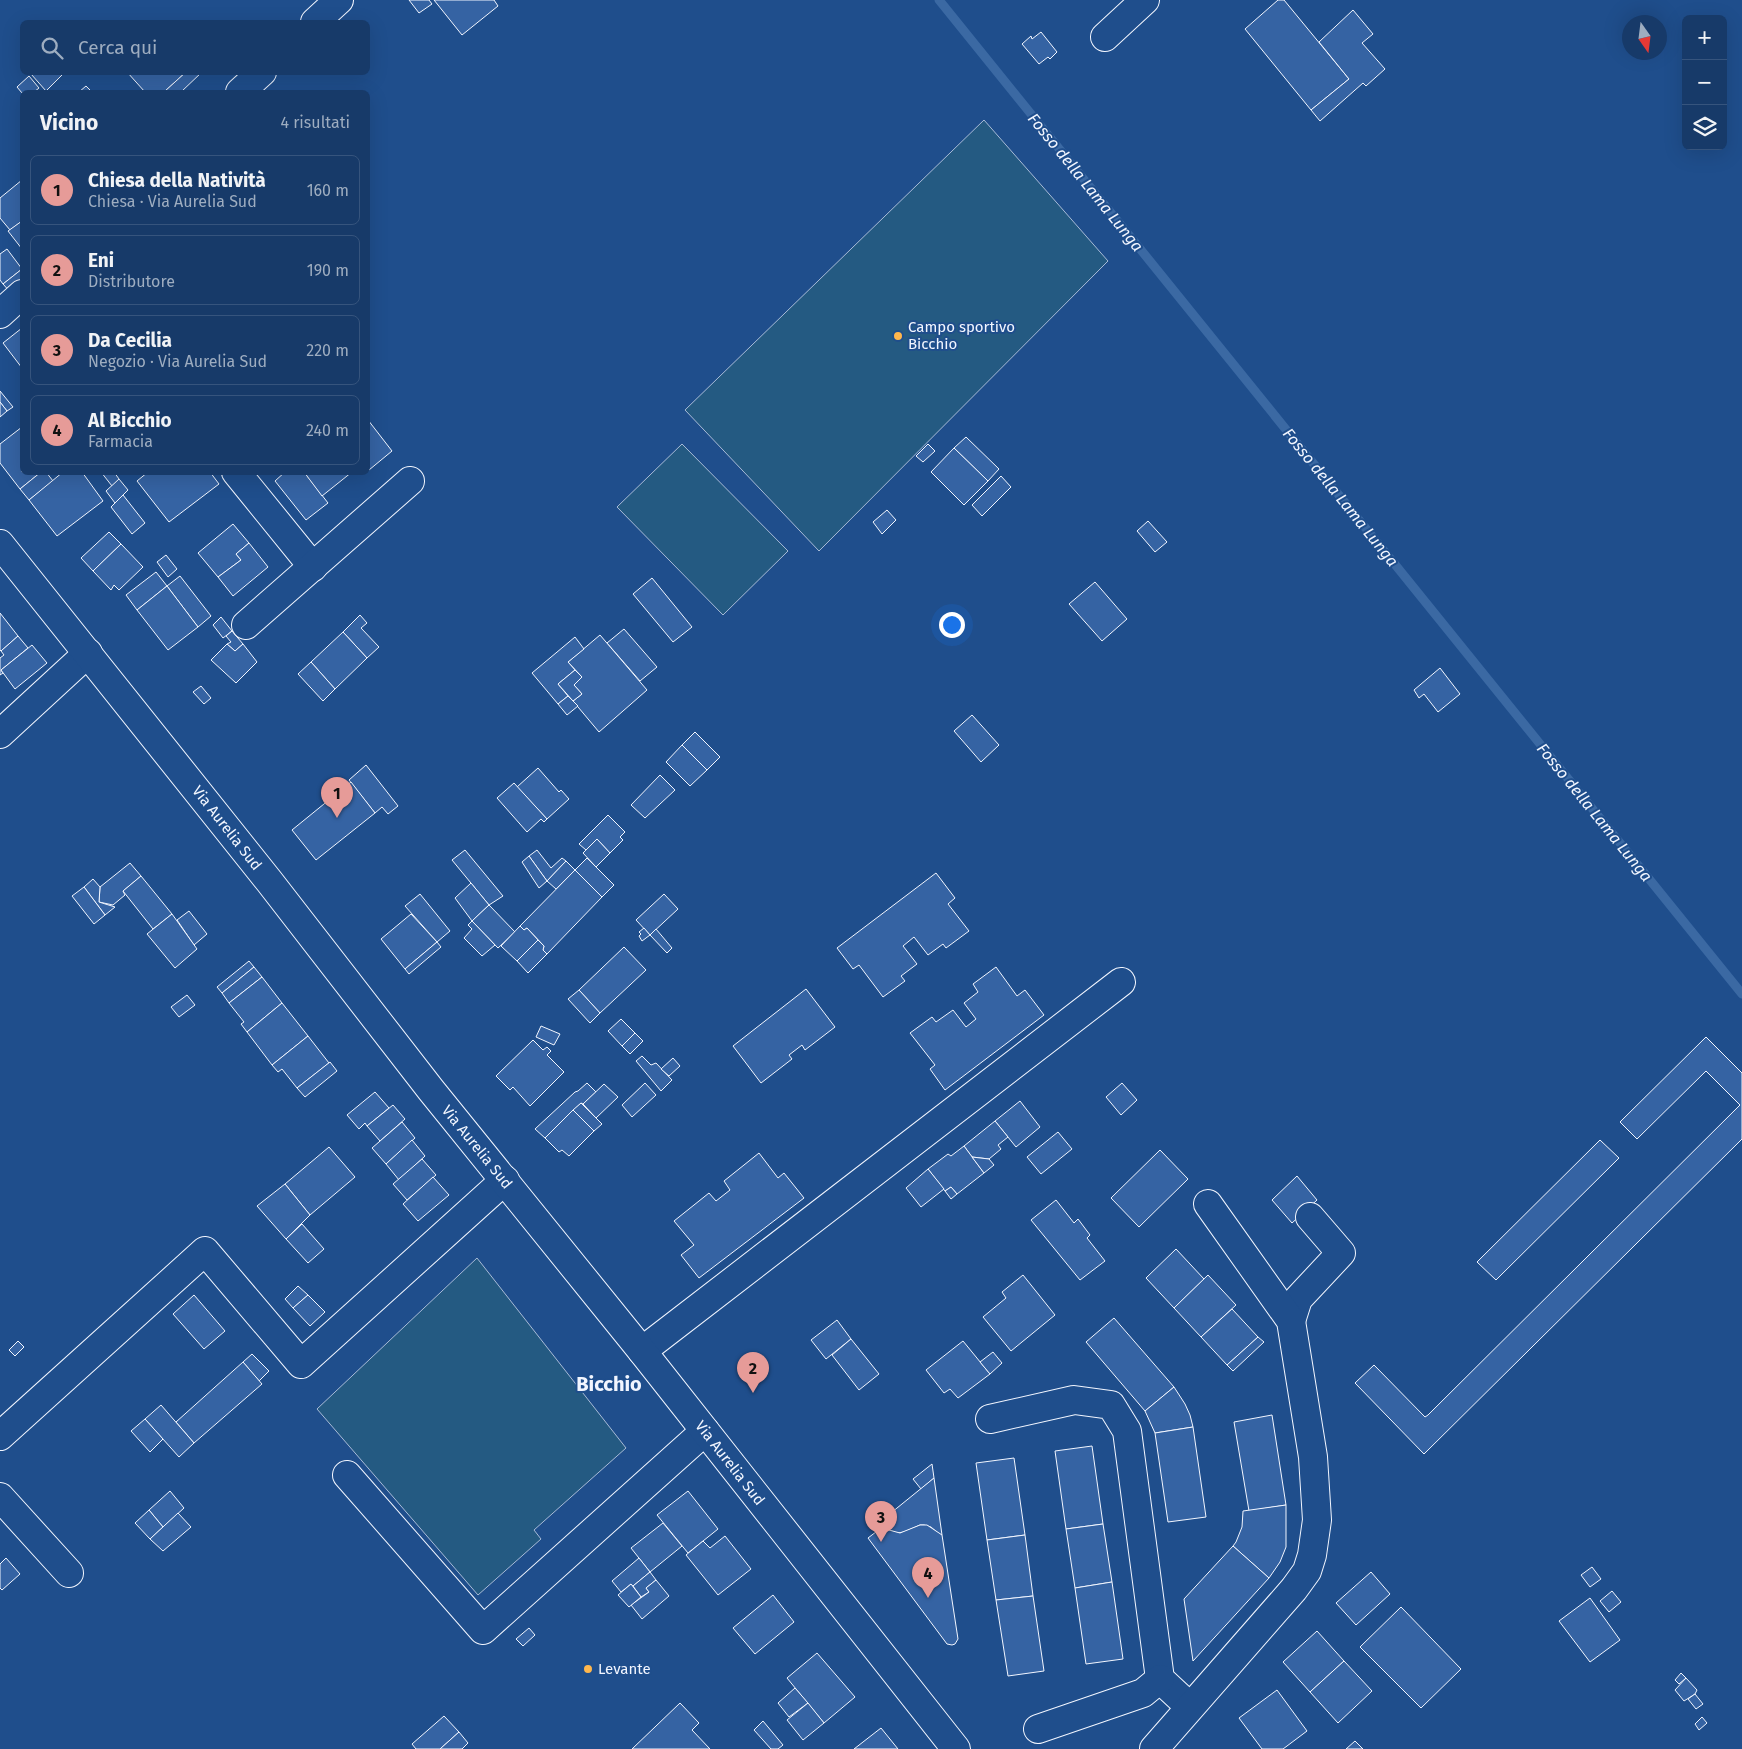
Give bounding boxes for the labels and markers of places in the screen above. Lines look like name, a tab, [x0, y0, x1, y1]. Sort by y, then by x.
place label: Campo sportivo Bicchio	[908, 318, 1015, 353]
marker: Campo sportivo Bicchio	[892, 330, 904, 342]
pin: 1	[321, 777, 353, 818]
pin: 2	[737, 1352, 769, 1393]
pin: 3	[865, 1501, 897, 1542]
pin: 4	[912, 1557, 944, 1598]
place label: Levante	[598, 1660, 651, 1678]
marker: Levante	[582, 1663, 594, 1675]

